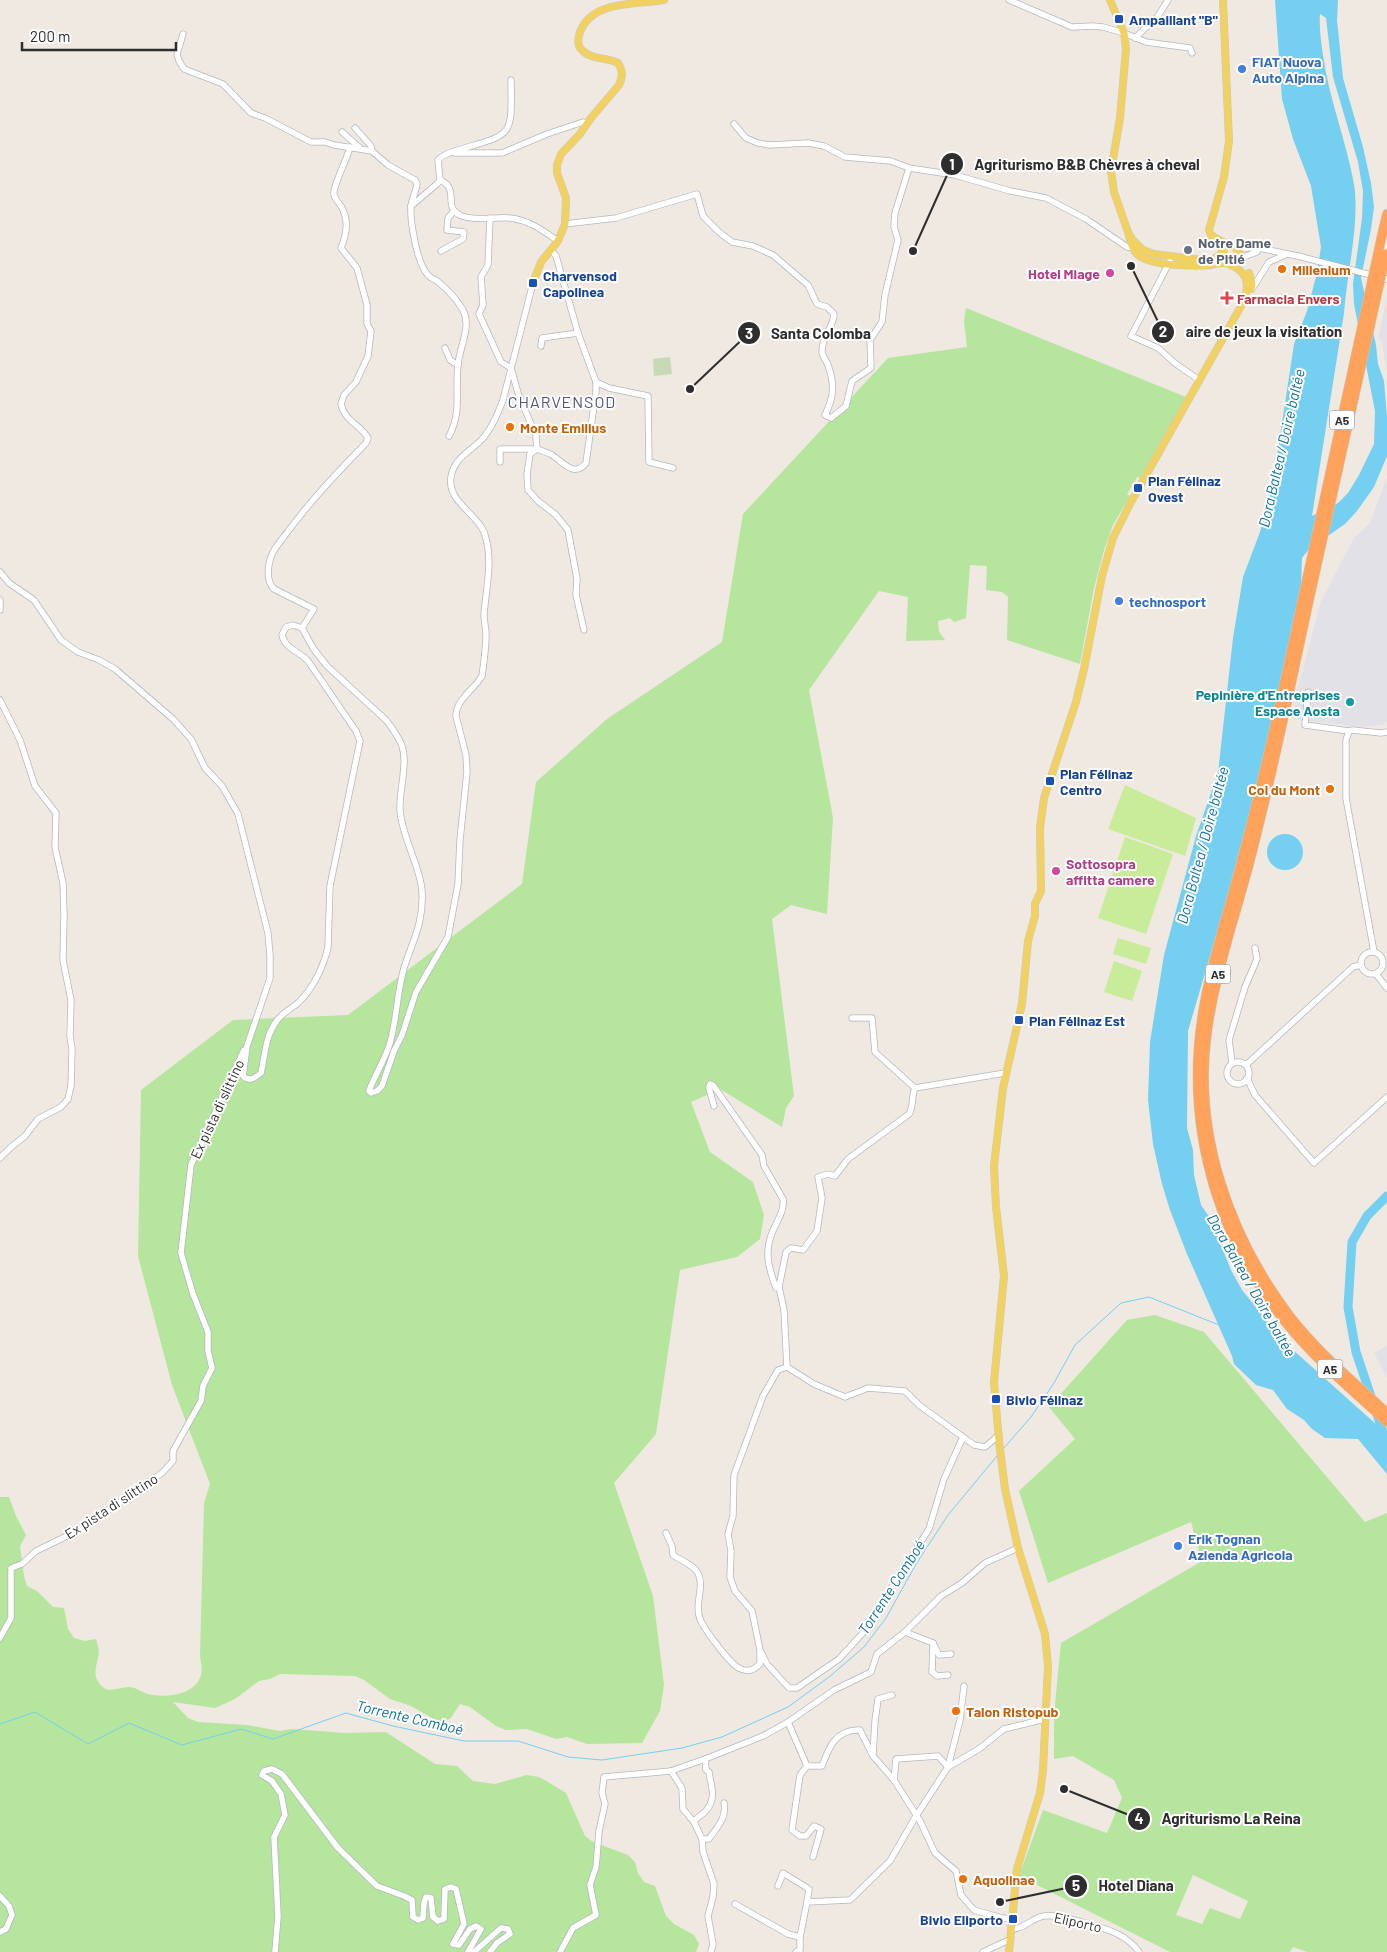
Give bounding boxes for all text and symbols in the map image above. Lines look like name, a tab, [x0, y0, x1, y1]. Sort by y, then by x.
place label: Ampaillant "B"	[1129, 11, 1218, 28]
marker: Ampaillant "B"	[1113, 13, 1125, 25]
scale bar	[22, 20, 176, 52]
text: 200 m	[30, 27, 70, 45]
place label: FIAT Nuova Auto Alpina	[1252, 53, 1324, 86]
marker: FIAT Nuova Auto Alpina	[1236, 63, 1248, 75]
callout: Agriturismo B&B Chèvres à cheval	[939, 149, 1210, 179]
text: 1	[949, 155, 955, 173]
text: Agriturismo B&B Chèvres à cheval	[974, 155, 1200, 173]
place label: Notre Dame de Pitié	[1198, 234, 1272, 267]
marker: Notre Dame de Pitié	[1182, 244, 1194, 256]
place label: Millenium	[1292, 261, 1351, 278]
marker: Millenium	[1276, 263, 1288, 275]
place label: Hotel Miage	[1028, 265, 1100, 282]
place label: Charvensod Capolinea	[543, 267, 617, 300]
marker: Hotel Miage	[1104, 267, 1116, 279]
marker: Charvensod Capolinea	[527, 277, 539, 289]
place label: Farmacia Envers	[1237, 290, 1340, 307]
marker: Farmacia Envers	[1221, 292, 1233, 304]
callout: aire de jeux la visitation	[1151, 317, 1352, 347]
callout: Santa Colomba	[736, 318, 881, 348]
text: 2	[1159, 322, 1167, 340]
text: aire de jeux la visitation	[1186, 322, 1342, 340]
text: 3	[745, 324, 753, 342]
text: Santa Colomba	[771, 324, 871, 342]
water label: Dora Baltea / Doire baltée	[1254, 367, 1308, 529]
district label: CHARVENSOD	[508, 392, 616, 411]
road number: A5	[1330, 410, 1354, 430]
place label: Monte Emilius	[520, 419, 606, 436]
marker: Monte Emilius	[504, 421, 516, 433]
place label: Plan Félinaz Ovest	[1148, 472, 1221, 505]
marker: Plan Félinaz Ovest	[1132, 482, 1144, 494]
place label: technosport	[1129, 593, 1206, 610]
marker: technosport	[1113, 595, 1125, 607]
place label: Pepinière d'Entreprises Espace Aosta	[1196, 686, 1340, 719]
marker: Pepinière d'Entreprises Espace Aosta	[1344, 696, 1356, 708]
water label: Dora Baltea / Doire baltée	[1172, 764, 1232, 925]
place label: Plan Félinaz Centro	[1060, 765, 1133, 798]
marker: Plan Félinaz Centro	[1044, 775, 1056, 787]
place label: Col du Mont	[1248, 781, 1320, 798]
marker: Col du Mont	[1324, 783, 1336, 795]
place label: Sottosopra affitta camere	[1066, 855, 1155, 888]
marker: Sottosopra affitta camere	[1050, 865, 1062, 877]
road number: A5	[1206, 964, 1230, 984]
place label: Plan Félinaz Est	[1029, 1012, 1125, 1029]
marker: Plan Félinaz Est	[1013, 1014, 1025, 1026]
street label: Ex pista di slittino	[187, 1057, 247, 1161]
water label: Dora Baltea / Doire baltée	[1204, 1210, 1300, 1360]
road number: A5	[1318, 1360, 1342, 1378]
place label: Bivio Félinaz	[1006, 1391, 1083, 1408]
marker: Bivio Félinaz	[990, 1393, 1002, 1405]
street label: Ex pista di slittino	[61, 1470, 161, 1542]
place label: Erik Tognan Azienda Agricola	[1188, 1530, 1293, 1563]
water label: Torrente Comboé	[854, 1536, 928, 1638]
marker: Erik Tognan Azienda Agricola	[1172, 1540, 1184, 1552]
water label: Torrente Comboé	[355, 1696, 466, 1738]
place label: Talon Ristopub	[966, 1703, 1059, 1720]
marker: Talon Ristopub	[950, 1705, 962, 1717]
callout: Agriturismo La Reina	[1126, 1804, 1311, 1834]
text: 4	[1134, 1809, 1144, 1827]
text: Agriturismo La Reina	[1161, 1809, 1301, 1827]
place label: Aquolinae	[973, 1871, 1036, 1888]
callout: Hotel Diana	[1064, 1871, 1184, 1901]
marker: Aquolinae	[957, 1873, 969, 1885]
text: 5	[1072, 1876, 1080, 1894]
text: Hotel Diana	[1098, 1876, 1174, 1894]
street label: Eliporto	[1053, 1908, 1103, 1936]
place label: Bivio Eliporto	[920, 1911, 1003, 1928]
marker: Bivio Eliporto	[1007, 1913, 1019, 1925]

